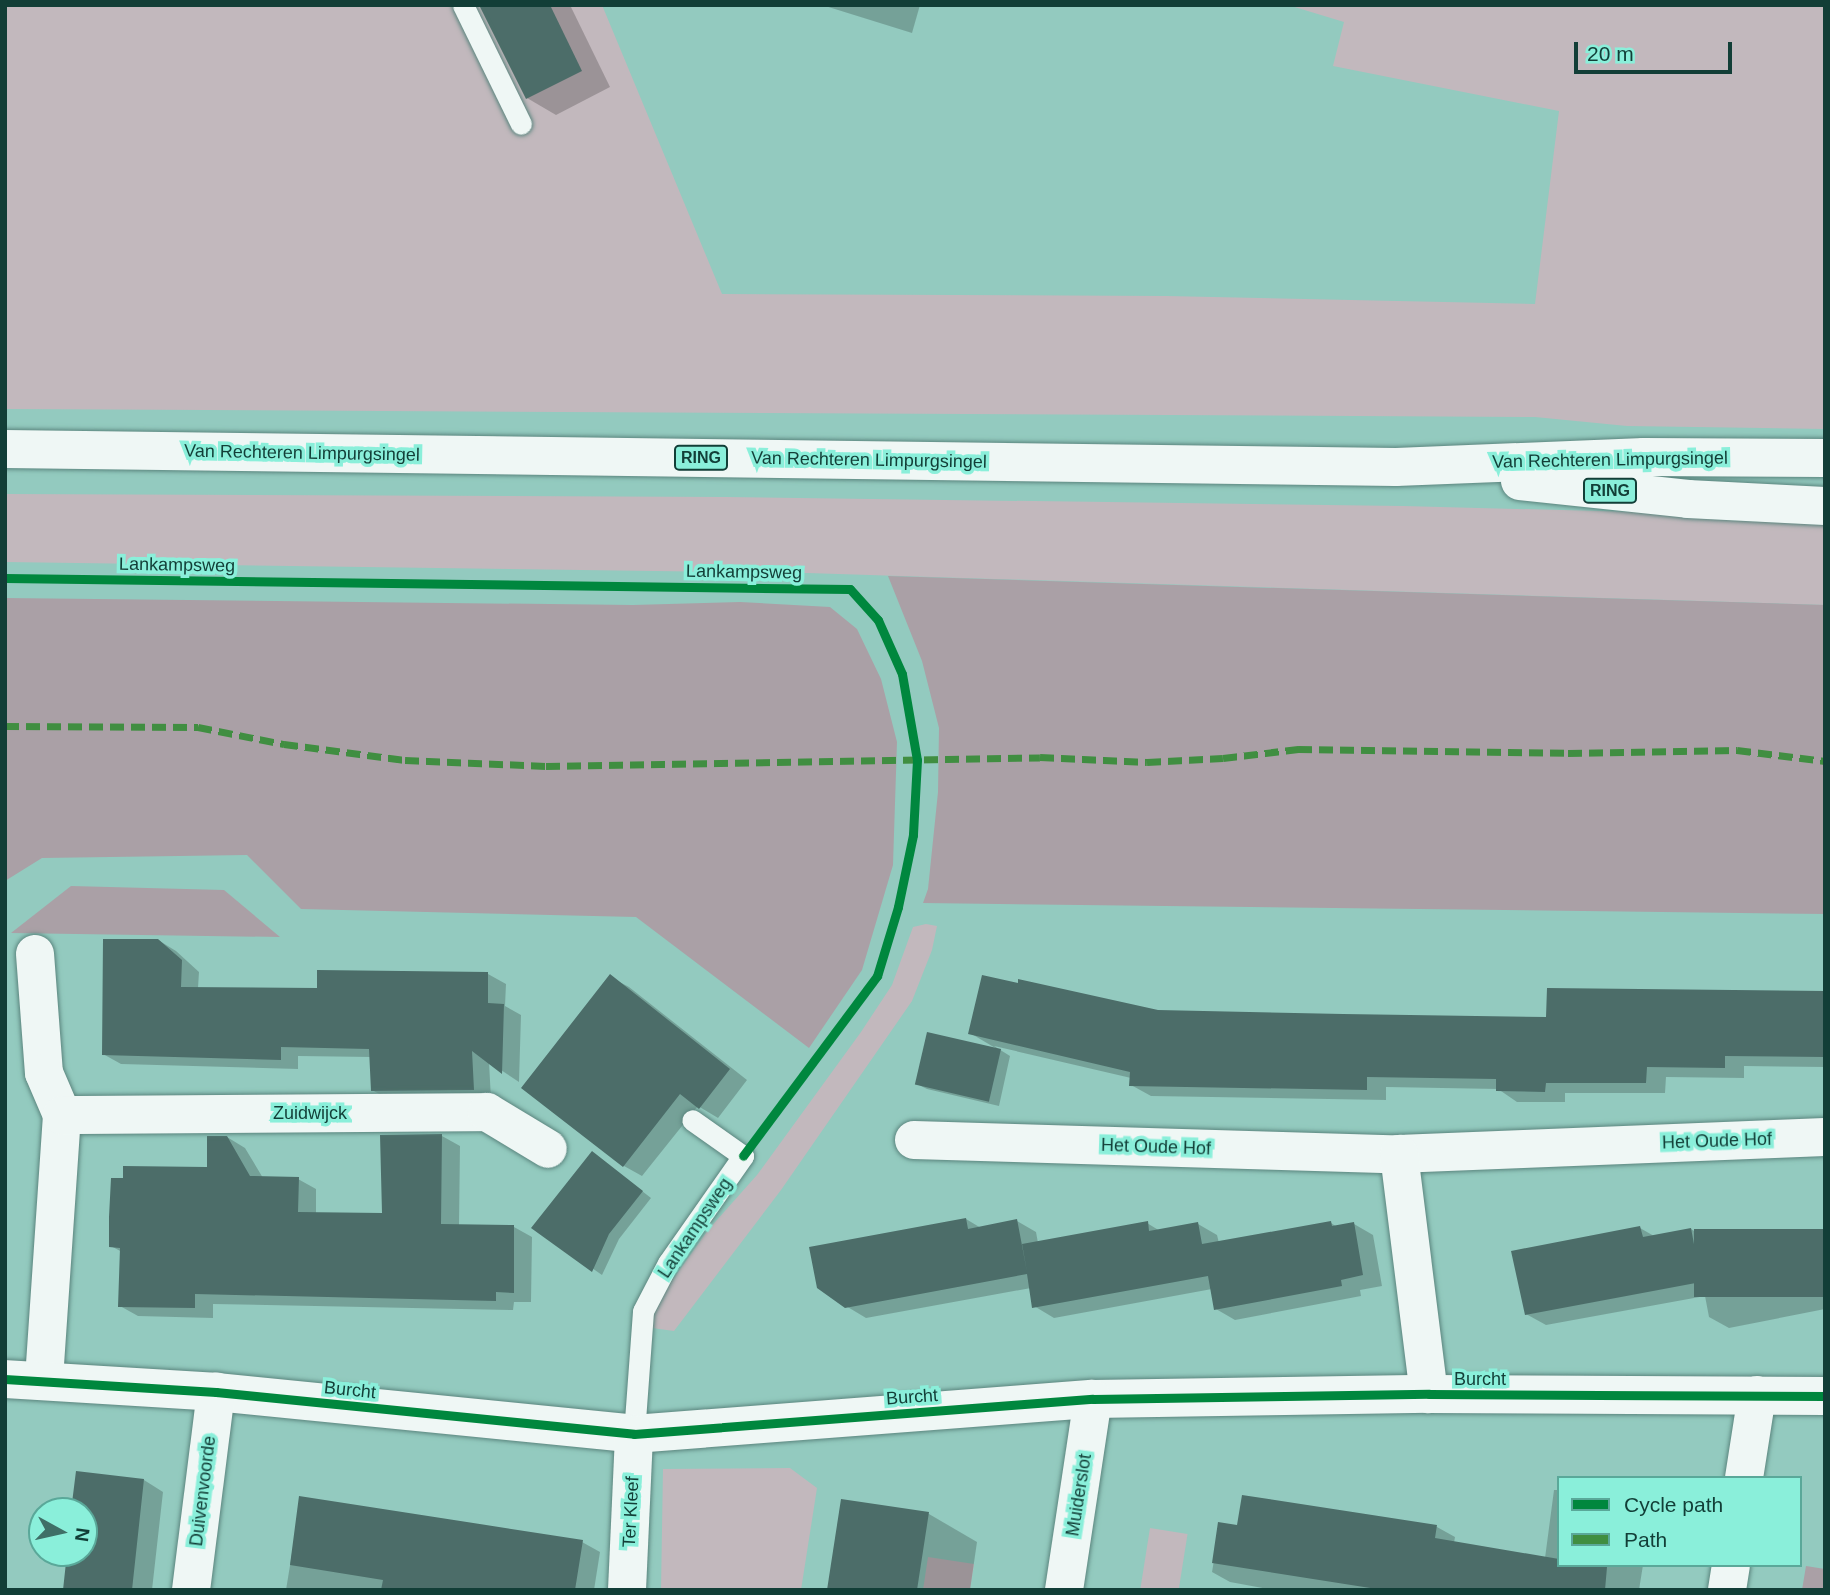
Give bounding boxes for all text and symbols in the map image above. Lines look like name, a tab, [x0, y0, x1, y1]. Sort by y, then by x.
scale bar	[1578, 28, 1736, 72]
text: 20 m	[1587, 42, 1634, 65]
street label: Van Rechteren Limpurgsingel	[184, 440, 420, 466]
road number: RING	[673, 446, 729, 471]
street label: Van Rechteren Limpurgsingel	[751, 447, 987, 473]
street label: Van Rechteren Limpurgsingel	[1492, 447, 1728, 473]
road number: RING	[1582, 478, 1638, 504]
street label: Lankampsweg	[119, 553, 235, 577]
street label: Lankampsweg	[686, 560, 802, 584]
street label: Zuidwijck	[273, 1102, 347, 1124]
street label: Het Oude Hof	[1662, 1128, 1772, 1154]
street label: Het Oude Hof	[1101, 1134, 1211, 1160]
street label: Lankampsweg	[654, 1174, 736, 1282]
street label: Burcht	[1454, 1368, 1506, 1390]
street label: Burcht	[323, 1377, 377, 1403]
street label: Burcht	[885, 1384, 939, 1410]
street label: Duivenvoorde	[186, 1435, 220, 1547]
street label: Muiderslot	[1062, 1452, 1096, 1538]
street label: Ter Kleef	[618, 1476, 644, 1548]
legend	[1557, 1476, 1802, 1567]
text: Cycle path	[1624, 1493, 1723, 1516]
north arrow	[28, 1497, 98, 1567]
text: N	[71, 1526, 94, 1543]
text: Path	[1624, 1528, 1667, 1551]

